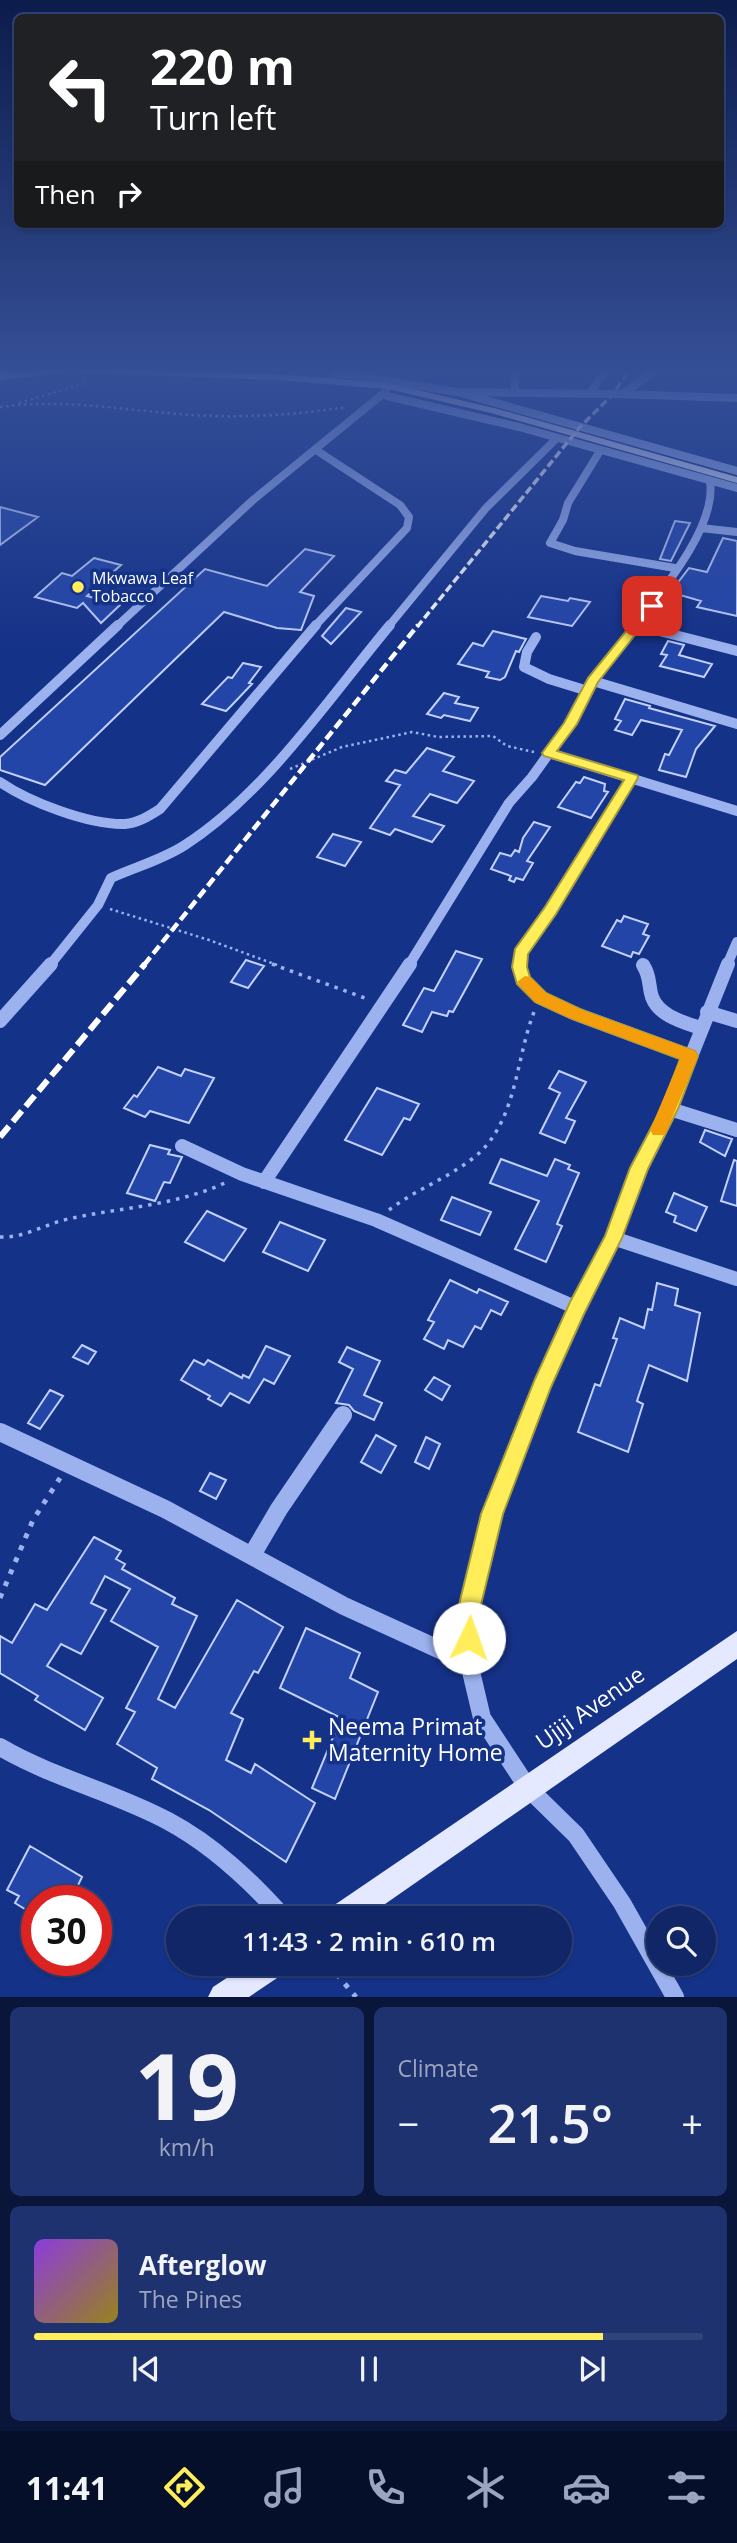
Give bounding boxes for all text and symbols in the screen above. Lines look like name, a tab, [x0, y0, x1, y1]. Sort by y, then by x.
text: 220 m	[150, 33, 295, 99]
icon: left	[35, 42, 126, 133]
text: Turn left	[150, 96, 276, 139]
icon: right	[110, 175, 148, 213]
text: Then	[35, 176, 96, 212]
place label: Mkwawa Leaf Tobacco	[92, 567, 195, 607]
pin	[622, 576, 682, 636]
marker: Mkwawa Leaf Tobacco	[70, 579, 86, 595]
icon: arrive	[633, 587, 671, 625]
position arrow	[432, 1601, 506, 1675]
street label: Ujiji Avenue	[529, 1658, 650, 1756]
place label: Neema Primat Maternity Home	[328, 1710, 503, 1768]
marker: Neema Primat Maternity Home	[302, 1730, 322, 1750]
speed limit sign: 30	[21, 1885, 112, 1976]
map controls	[646, 1906, 716, 1976]
button: search	[646, 1906, 716, 1976]
text: 11:43 · 2 min · 610 m	[242, 1923, 496, 1959]
text: 19	[135, 2023, 239, 2147]
text: Climate	[398, 2052, 479, 2084]
text: 21.5°	[487, 2087, 613, 2158]
text: −	[398, 2097, 419, 2149]
text: +	[681, 2097, 703, 2149]
text: km/h	[159, 2131, 215, 2163]
text: Afterglow	[139, 2247, 266, 2283]
text: The Pines	[139, 2283, 242, 2315]
icon: previous	[127, 2350, 165, 2388]
icon: pause	[350, 2350, 388, 2388]
icon: next	[573, 2350, 611, 2388]
icon: directions	[160, 2463, 209, 2512]
icon: music	[260, 2463, 309, 2512]
icon: phone	[361, 2463, 410, 2512]
icon: climate	[461, 2463, 510, 2512]
icon: car	[562, 2463, 611, 2512]
icon: filters	[662, 2463, 711, 2512]
text: 11:41	[26, 2466, 108, 2509]

